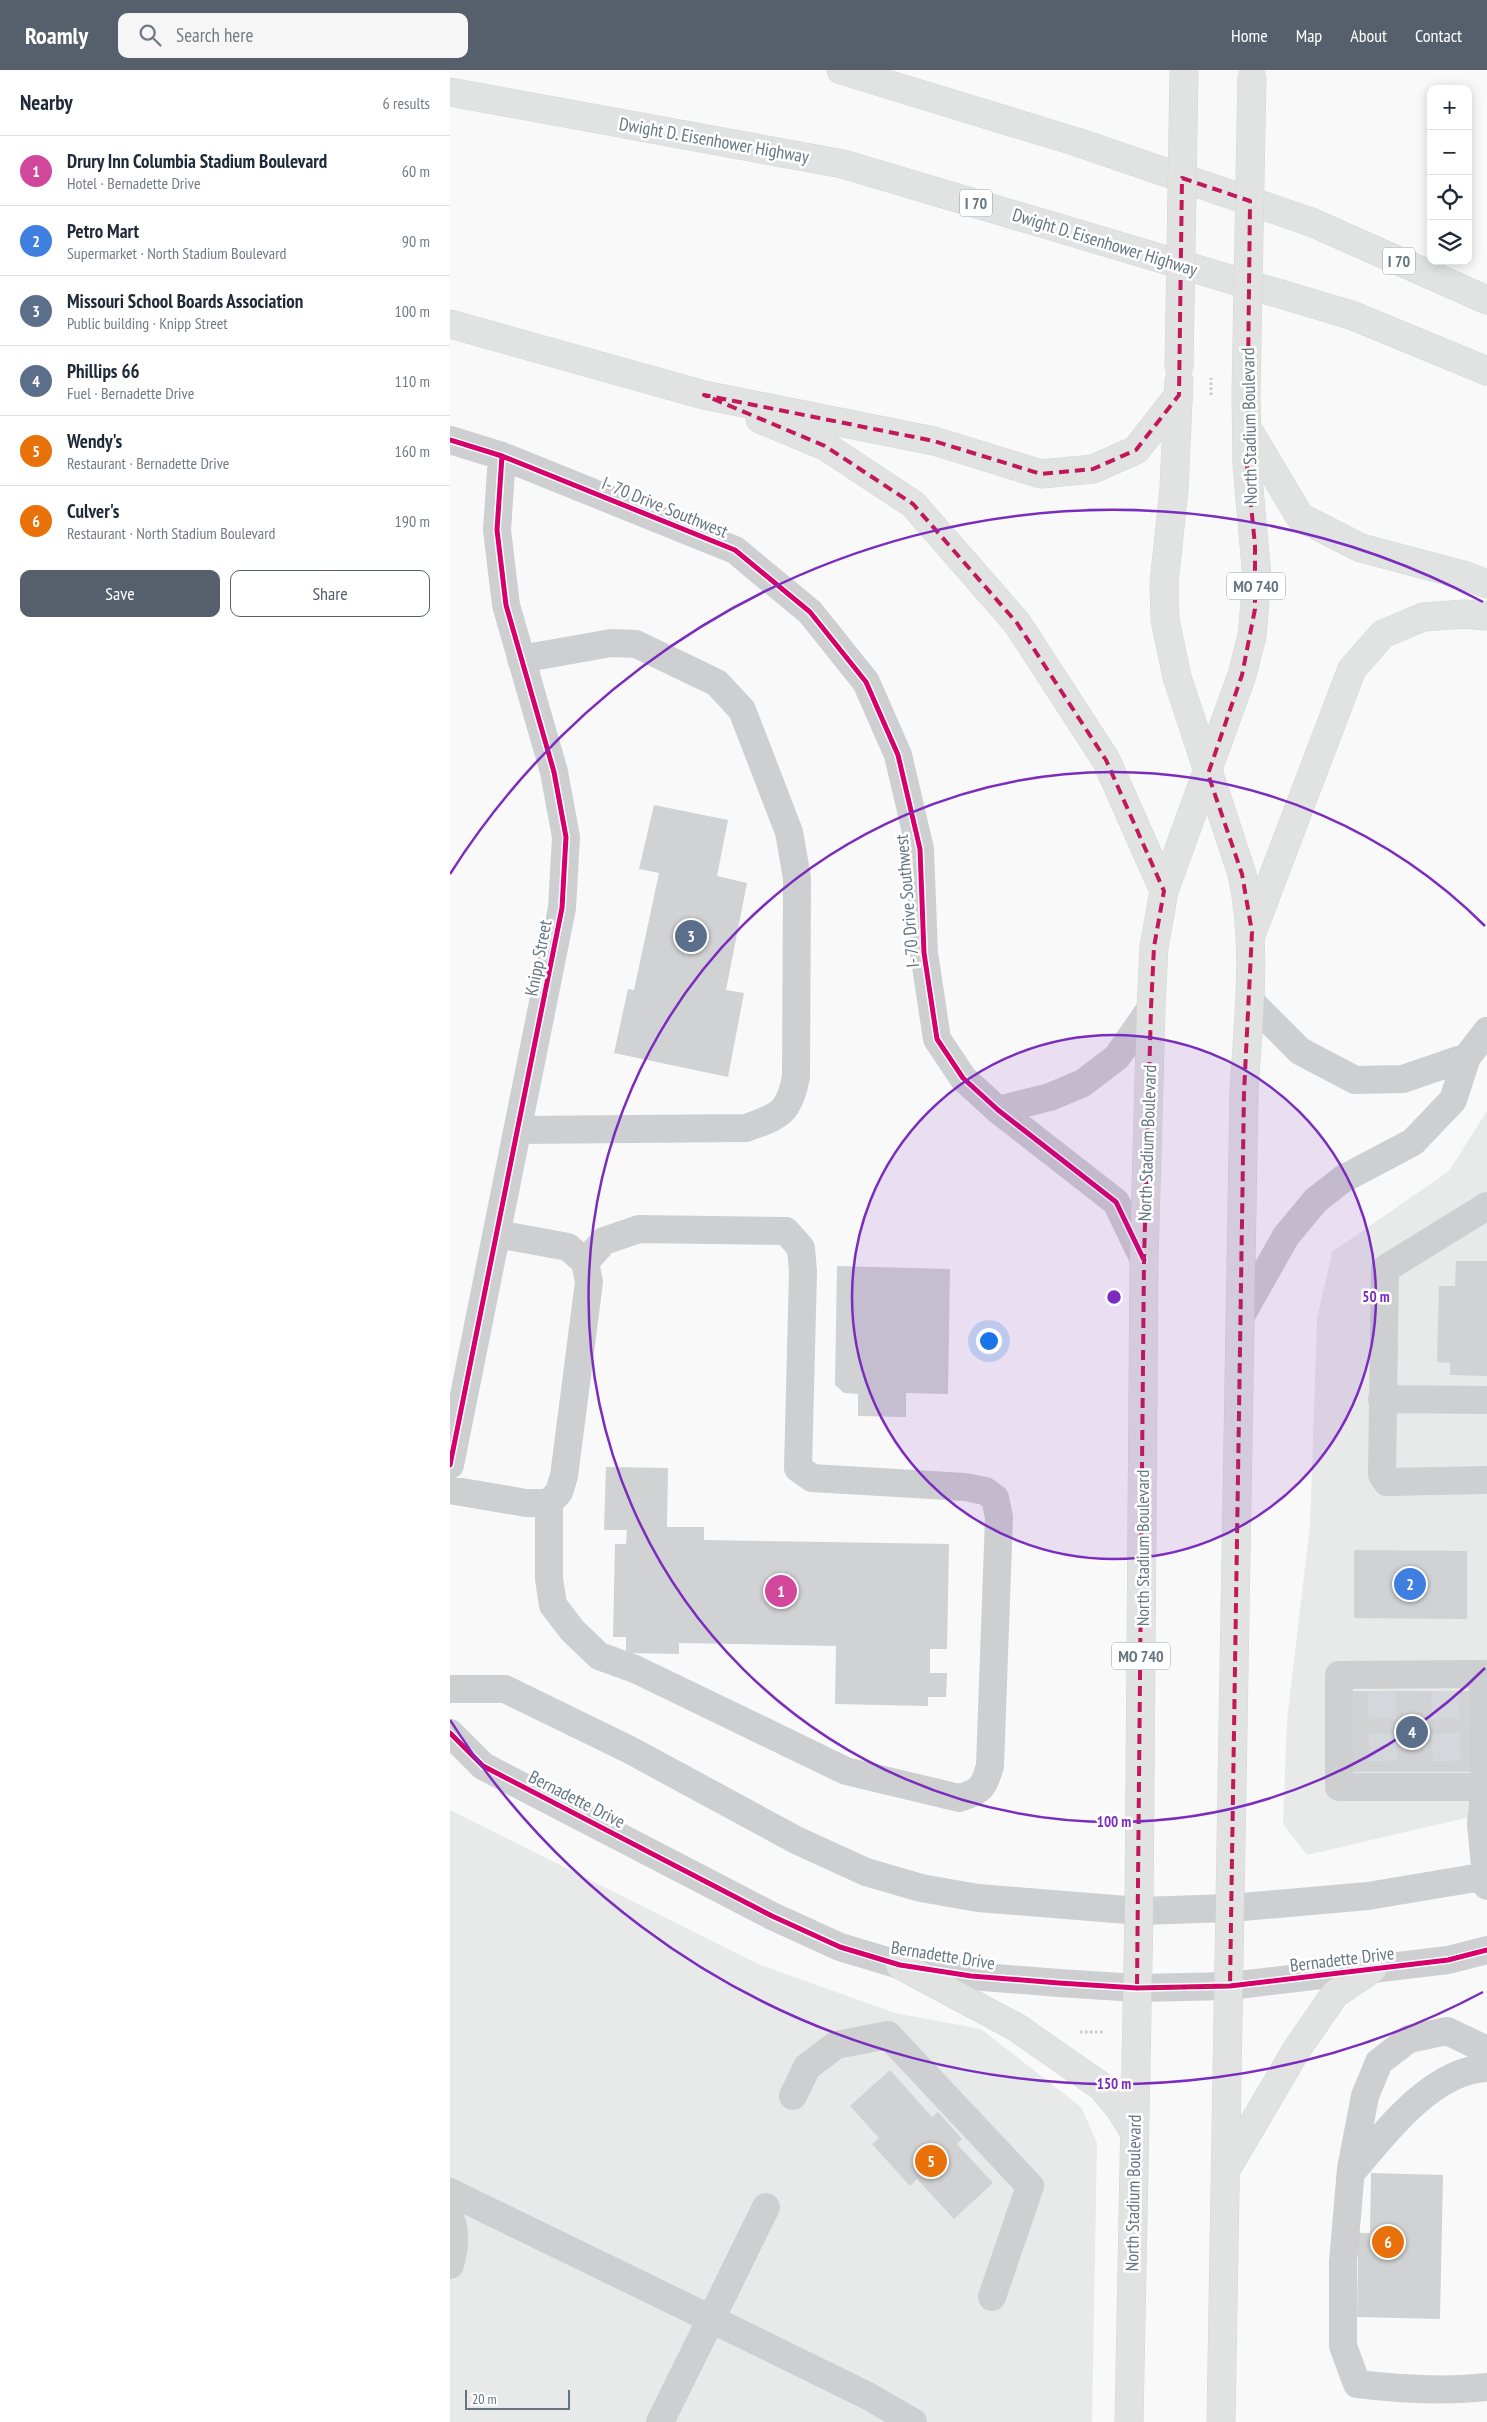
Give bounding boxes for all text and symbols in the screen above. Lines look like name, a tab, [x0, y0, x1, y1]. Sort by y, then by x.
search box	[118, 13, 468, 58]
text: Roamly	[25, 20, 88, 51]
icon: search	[136, 21, 164, 49]
text: Search here	[176, 23, 253, 47]
text: Home	[1231, 24, 1268, 47]
text: Map	[1296, 24, 1322, 47]
text: About	[1350, 24, 1387, 47]
text: Contact	[1415, 24, 1462, 47]
map controls	[1427, 85, 1472, 265]
button: +	[1427, 85, 1472, 130]
text: Nearby	[20, 89, 73, 116]
text: 6 results	[383, 93, 430, 113]
street label: Dwight D. Eisenhower Highway	[617, 112, 811, 168]
button: −	[1427, 130, 1472, 175]
text: Drury Inn Columbia Stadium Boulevard	[67, 149, 327, 173]
text: 1	[32, 161, 40, 181]
text: 60 m	[402, 161, 430, 181]
text: Hotel · Bernadette Drive	[67, 173, 201, 193]
button: locate	[1427, 175, 1472, 220]
road number: I 70	[960, 190, 992, 216]
street label: Dwight D. Eisenhower Highway	[1010, 203, 1201, 281]
text: Petro Mart	[67, 219, 139, 243]
button: layers	[1427, 220, 1472, 265]
text: 2	[32, 231, 40, 251]
text: 90 m	[402, 231, 430, 251]
text: Supermarket · North Stadium Boulevard	[67, 243, 287, 263]
road number: I 70	[1383, 248, 1415, 275]
text: Missouri School Boards Association	[67, 289, 303, 313]
text: 3	[32, 301, 40, 321]
text: 100 m	[395, 301, 430, 321]
text: Public building · Knipp Street	[67, 313, 228, 333]
street label: North Stadium Boulevard	[1236, 347, 1262, 505]
text: Phillips 66	[67, 359, 140, 383]
text: 4	[32, 371, 40, 391]
text: 110 m	[395, 371, 430, 391]
text: Fuel · Bernadette Drive	[67, 383, 194, 403]
text: Wendy's	[67, 429, 122, 453]
text: 5	[32, 441, 40, 461]
text: 160 m	[395, 441, 430, 461]
text: Restaurant · Bernadette Drive	[67, 453, 229, 473]
street label: I- 70 Drive Southwest	[599, 471, 731, 543]
text: Culver's	[67, 499, 119, 523]
text: 6	[32, 511, 40, 531]
text: 190 m	[395, 511, 430, 531]
text: Restaurant · North Stadium Boulevard	[67, 523, 276, 543]
button: Save	[20, 570, 220, 617]
button: Share	[230, 570, 430, 617]
road number: MO 740	[1227, 572, 1285, 600]
street label: I- 70 Drive Southwest	[890, 833, 924, 969]
pin: 3	[675, 917, 707, 955]
street label: Knipp Street	[519, 918, 557, 998]
street label: North Stadium Boulevard	[1133, 1064, 1161, 1222]
text: 50 m	[1362, 1287, 1390, 1306]
centre of rings	[1105, 1288, 1123, 1306]
your location	[976, 1328, 1002, 1354]
street label: North Stadium Boulevard	[1131, 1470, 1154, 1626]
pin: 2	[1394, 1565, 1426, 1603]
pin: 1	[765, 1572, 797, 1610]
road number: MO 740	[1112, 1642, 1170, 1670]
pin: 4	[1396, 1713, 1428, 1751]
street label: Bernadette Drive	[525, 1765, 629, 1833]
text: 100 m	[1097, 1812, 1131, 1831]
street label: Bernadette Drive	[889, 1935, 997, 1975]
street label: Bernadette Drive	[1289, 1941, 1395, 1977]
text: 150 m	[1097, 2074, 1131, 2093]
street label: North Stadium Boulevard	[1120, 2114, 1146, 2272]
pin: 5	[915, 2142, 947, 2180]
pin: 6	[1372, 2223, 1404, 2261]
scale bar	[465, 2387, 570, 2410]
text: 20 m	[472, 2390, 497, 2408]

